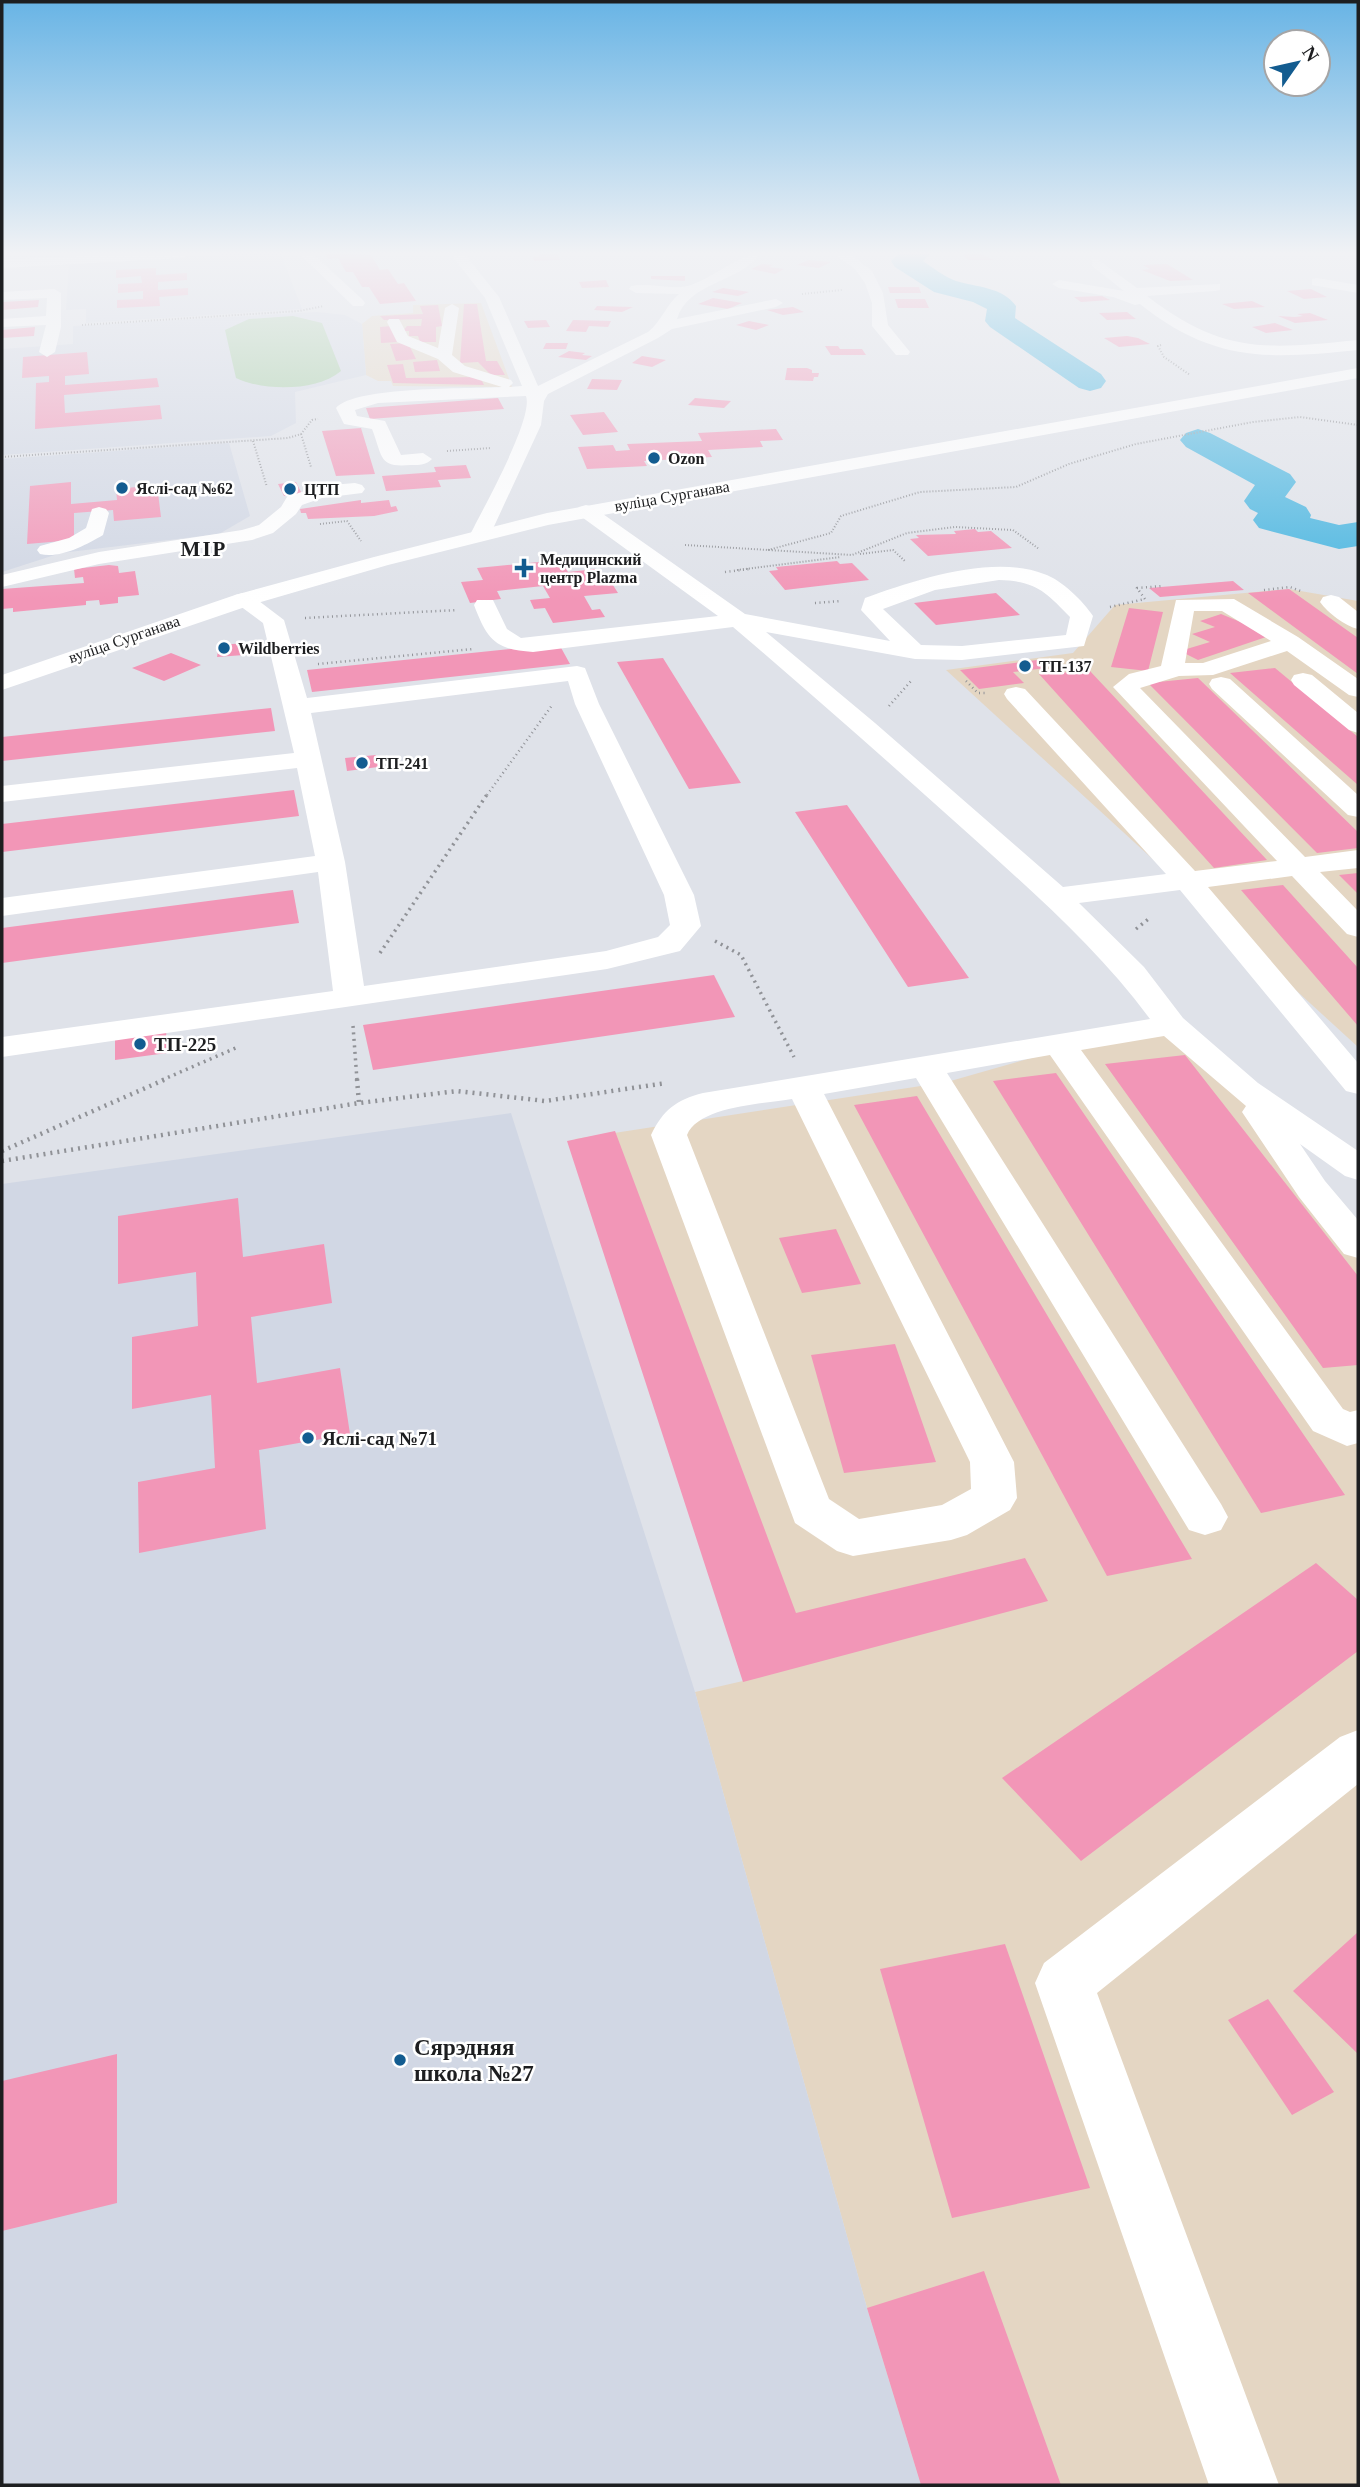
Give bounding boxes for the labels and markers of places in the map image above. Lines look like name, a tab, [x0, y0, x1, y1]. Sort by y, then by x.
marker: Ozon	[646, 450, 662, 466]
place label: Ozon	[668, 450, 705, 467]
marker: Яслі-сад №62	[114, 480, 130, 496]
place label: Яслі-сад №62	[136, 480, 233, 497]
marker: ЦТП	[282, 481, 298, 497]
place label: ЦТП	[304, 481, 340, 499]
place label: Медицинский центр Plazma	[540, 551, 642, 587]
marker: Медицинский центр Plazma	[514, 558, 534, 578]
marker: Wildberries	[216, 640, 232, 656]
place label: Wildberries	[238, 640, 319, 657]
marker: ТП-137	[1017, 658, 1033, 674]
place label: ТП-137	[1039, 658, 1091, 675]
marker: ТП-241	[354, 755, 370, 771]
place label: ТП-241	[376, 755, 428, 772]
place label: ТП-225	[154, 1034, 216, 1055]
marker: ТП-225	[132, 1036, 148, 1052]
place label: Яслі-сад №71	[322, 1428, 437, 1449]
marker: Яслі-сад №71	[300, 1430, 316, 1446]
place label: Сярэдняя школа №27	[414, 2035, 534, 2086]
marker: Сярэдняя школа №27	[392, 2052, 408, 2068]

